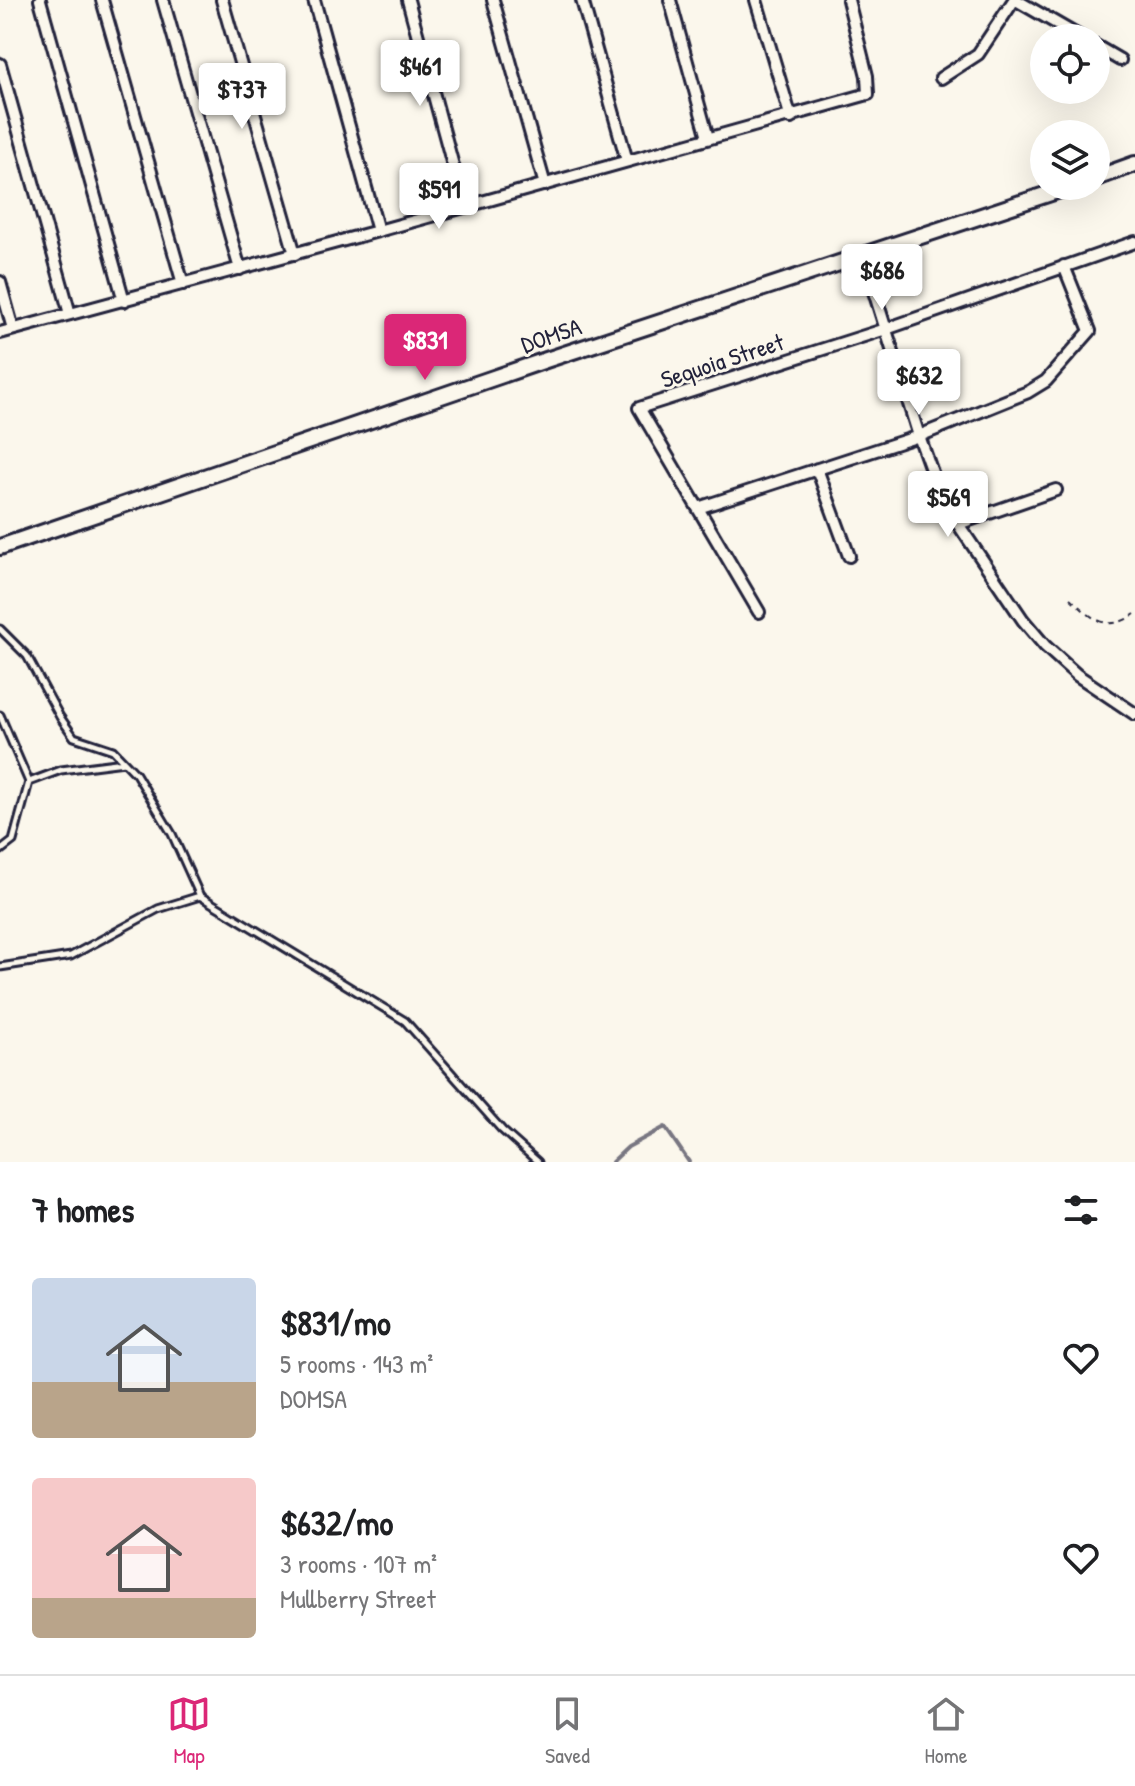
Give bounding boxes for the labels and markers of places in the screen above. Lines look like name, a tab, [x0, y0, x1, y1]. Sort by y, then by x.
pin: $461	[373, 40, 467, 108]
pin: $737	[195, 63, 289, 131]
pin: $591	[392, 163, 486, 231]
pin: $686	[835, 244, 929, 312]
pin: $831	[378, 314, 472, 382]
pin: $632	[872, 349, 966, 417]
pin: $569	[901, 471, 995, 539]

